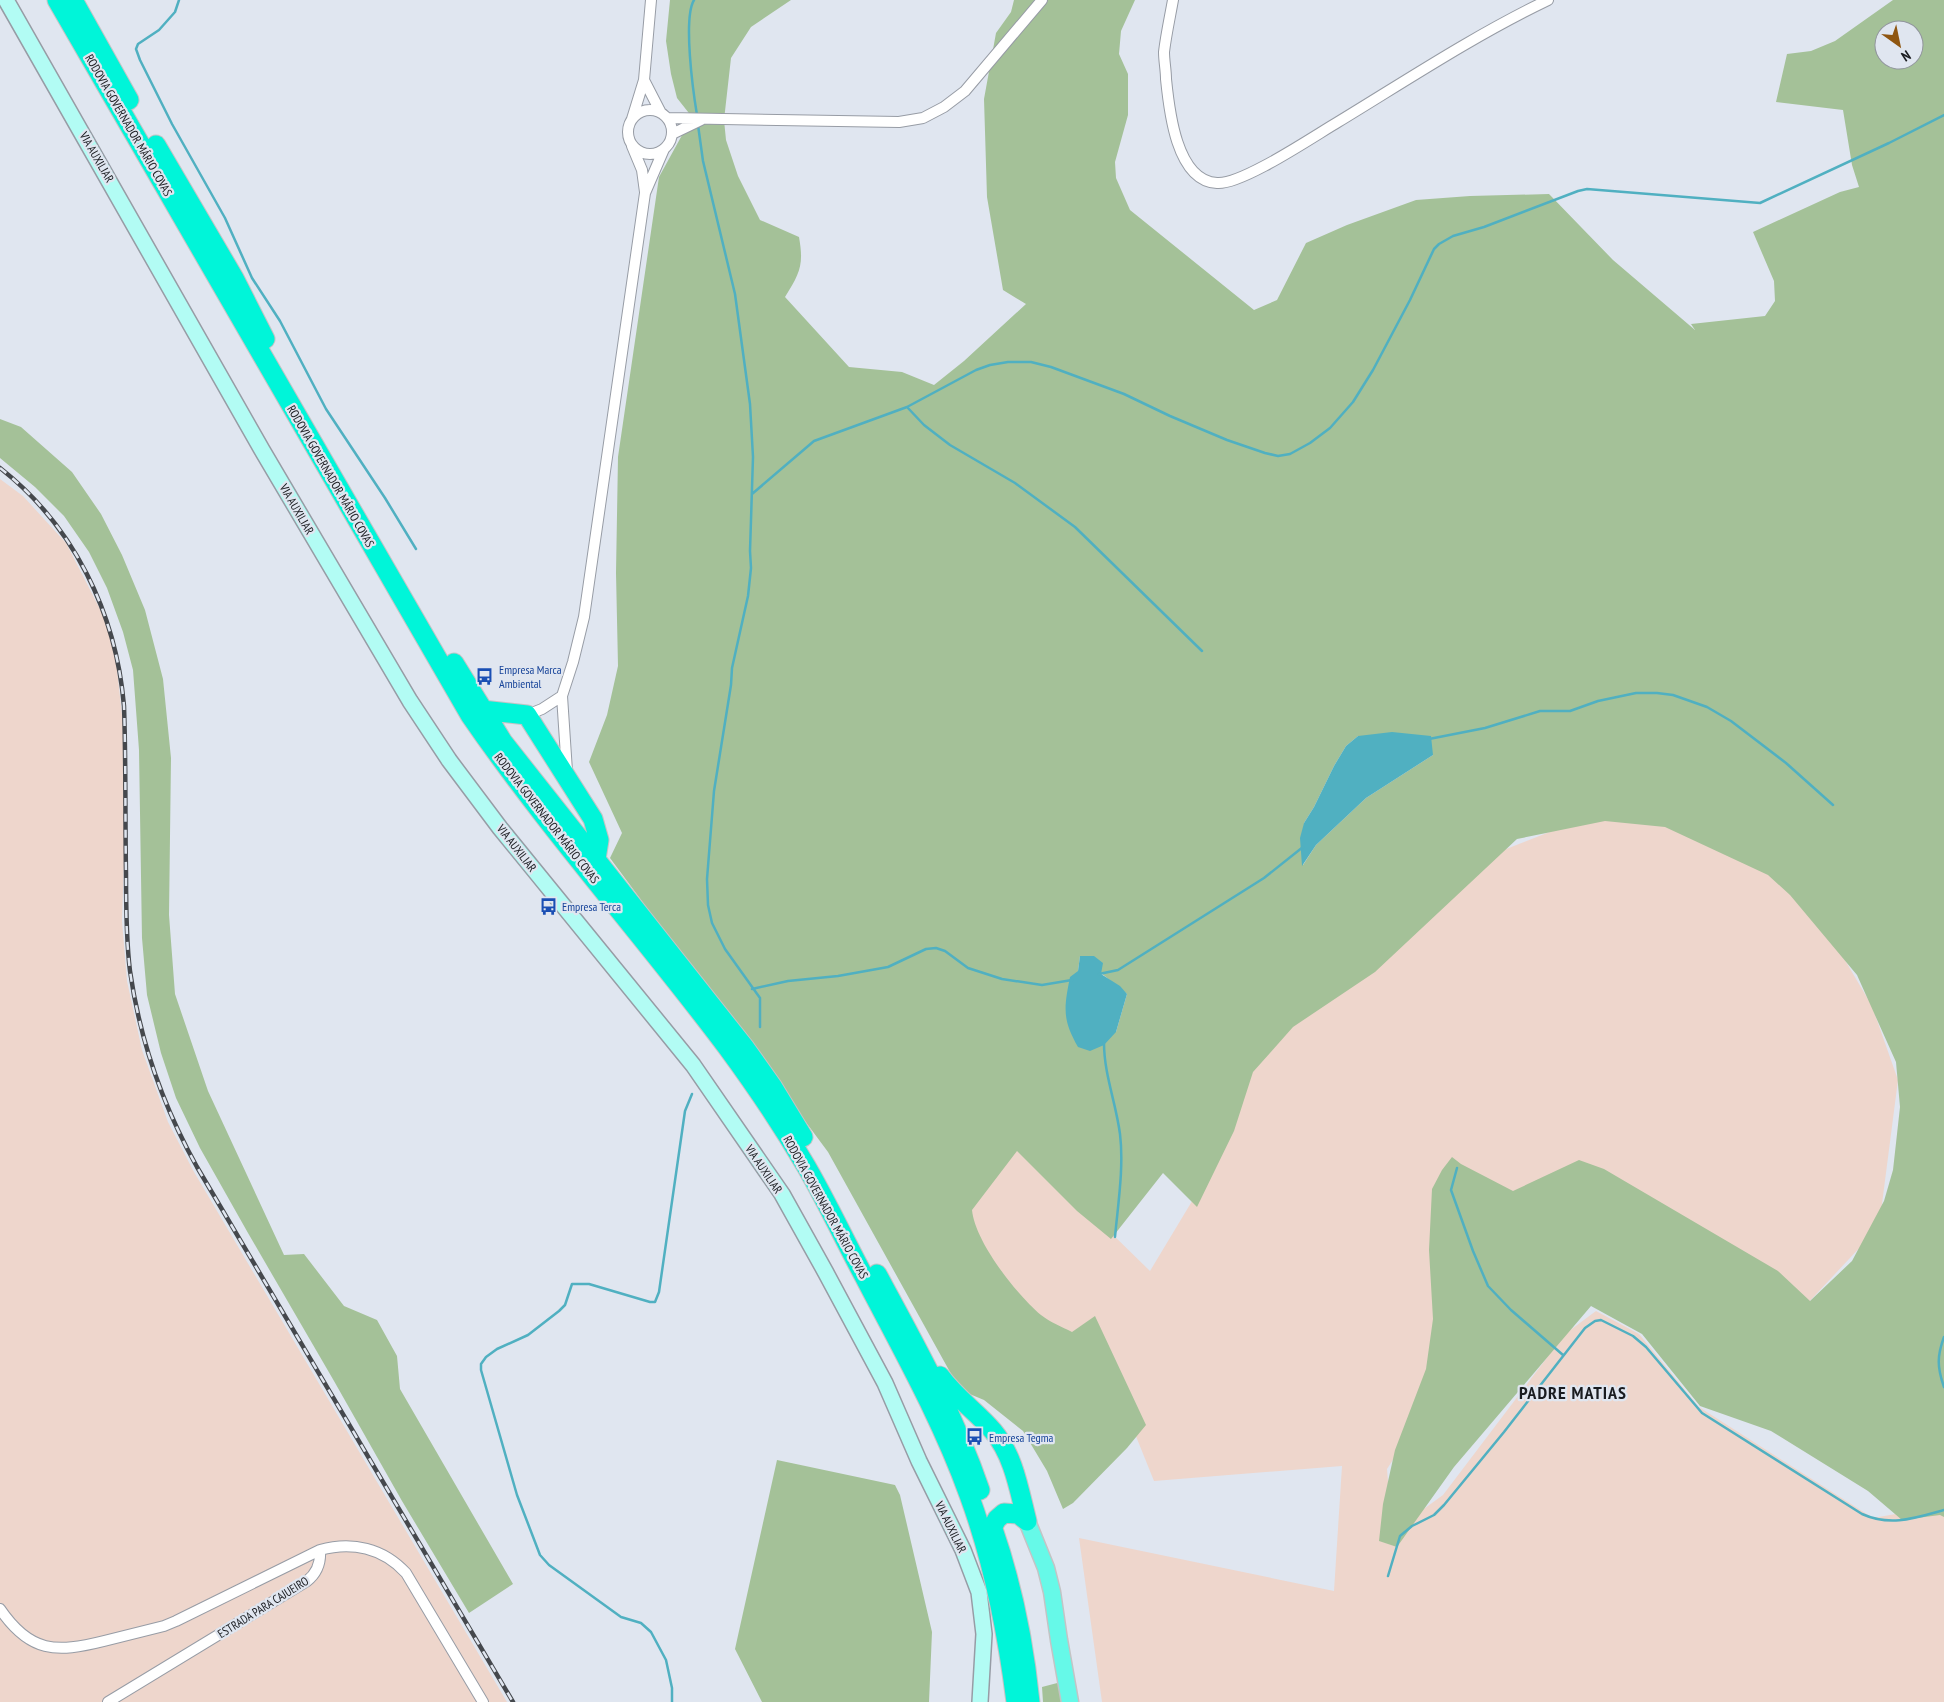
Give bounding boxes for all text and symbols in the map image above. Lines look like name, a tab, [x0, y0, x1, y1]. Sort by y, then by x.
north arrow	[1874, 20, 1924, 70]
text: N	[1898, 46, 1914, 66]
street label: RODOVIA GOVERNADOR MÁRIO COVAS	[82, 51, 176, 199]
street label: VIA AUXILIAR	[76, 128, 118, 185]
street label: RODOVIA GOVERNADOR MÁRIO COVAS	[284, 402, 378, 550]
street label: VIA AUXILIAR	[276, 480, 318, 537]
place label: Empresa Marca Ambiental	[499, 662, 562, 691]
bus stop icon: Empresa Marca Ambiental	[475, 666, 495, 686]
street label: RODOVIA GOVERNADOR MÁRIO COVAS	[491, 750, 603, 886]
street label: VIA AUXILIAR	[493, 821, 540, 875]
bus stop icon: Empresa Terca	[538, 896, 558, 916]
place label: Empresa Terca	[562, 899, 621, 914]
street label: RODOVIA GOVERNADOR MÁRIO COVAS	[780, 1133, 872, 1281]
street label: VIA AUXILIAR	[742, 1141, 786, 1197]
district label: PADRE MATIAS	[1519, 1381, 1627, 1404]
bus stop icon: Empresa Tegma	[965, 1427, 985, 1447]
place label: Empresa Tegma	[989, 1430, 1053, 1445]
street label: VIA AUXILIAR	[932, 1498, 970, 1556]
street label: ESTRADA PARA CAJUEIRO	[215, 1573, 312, 1641]

